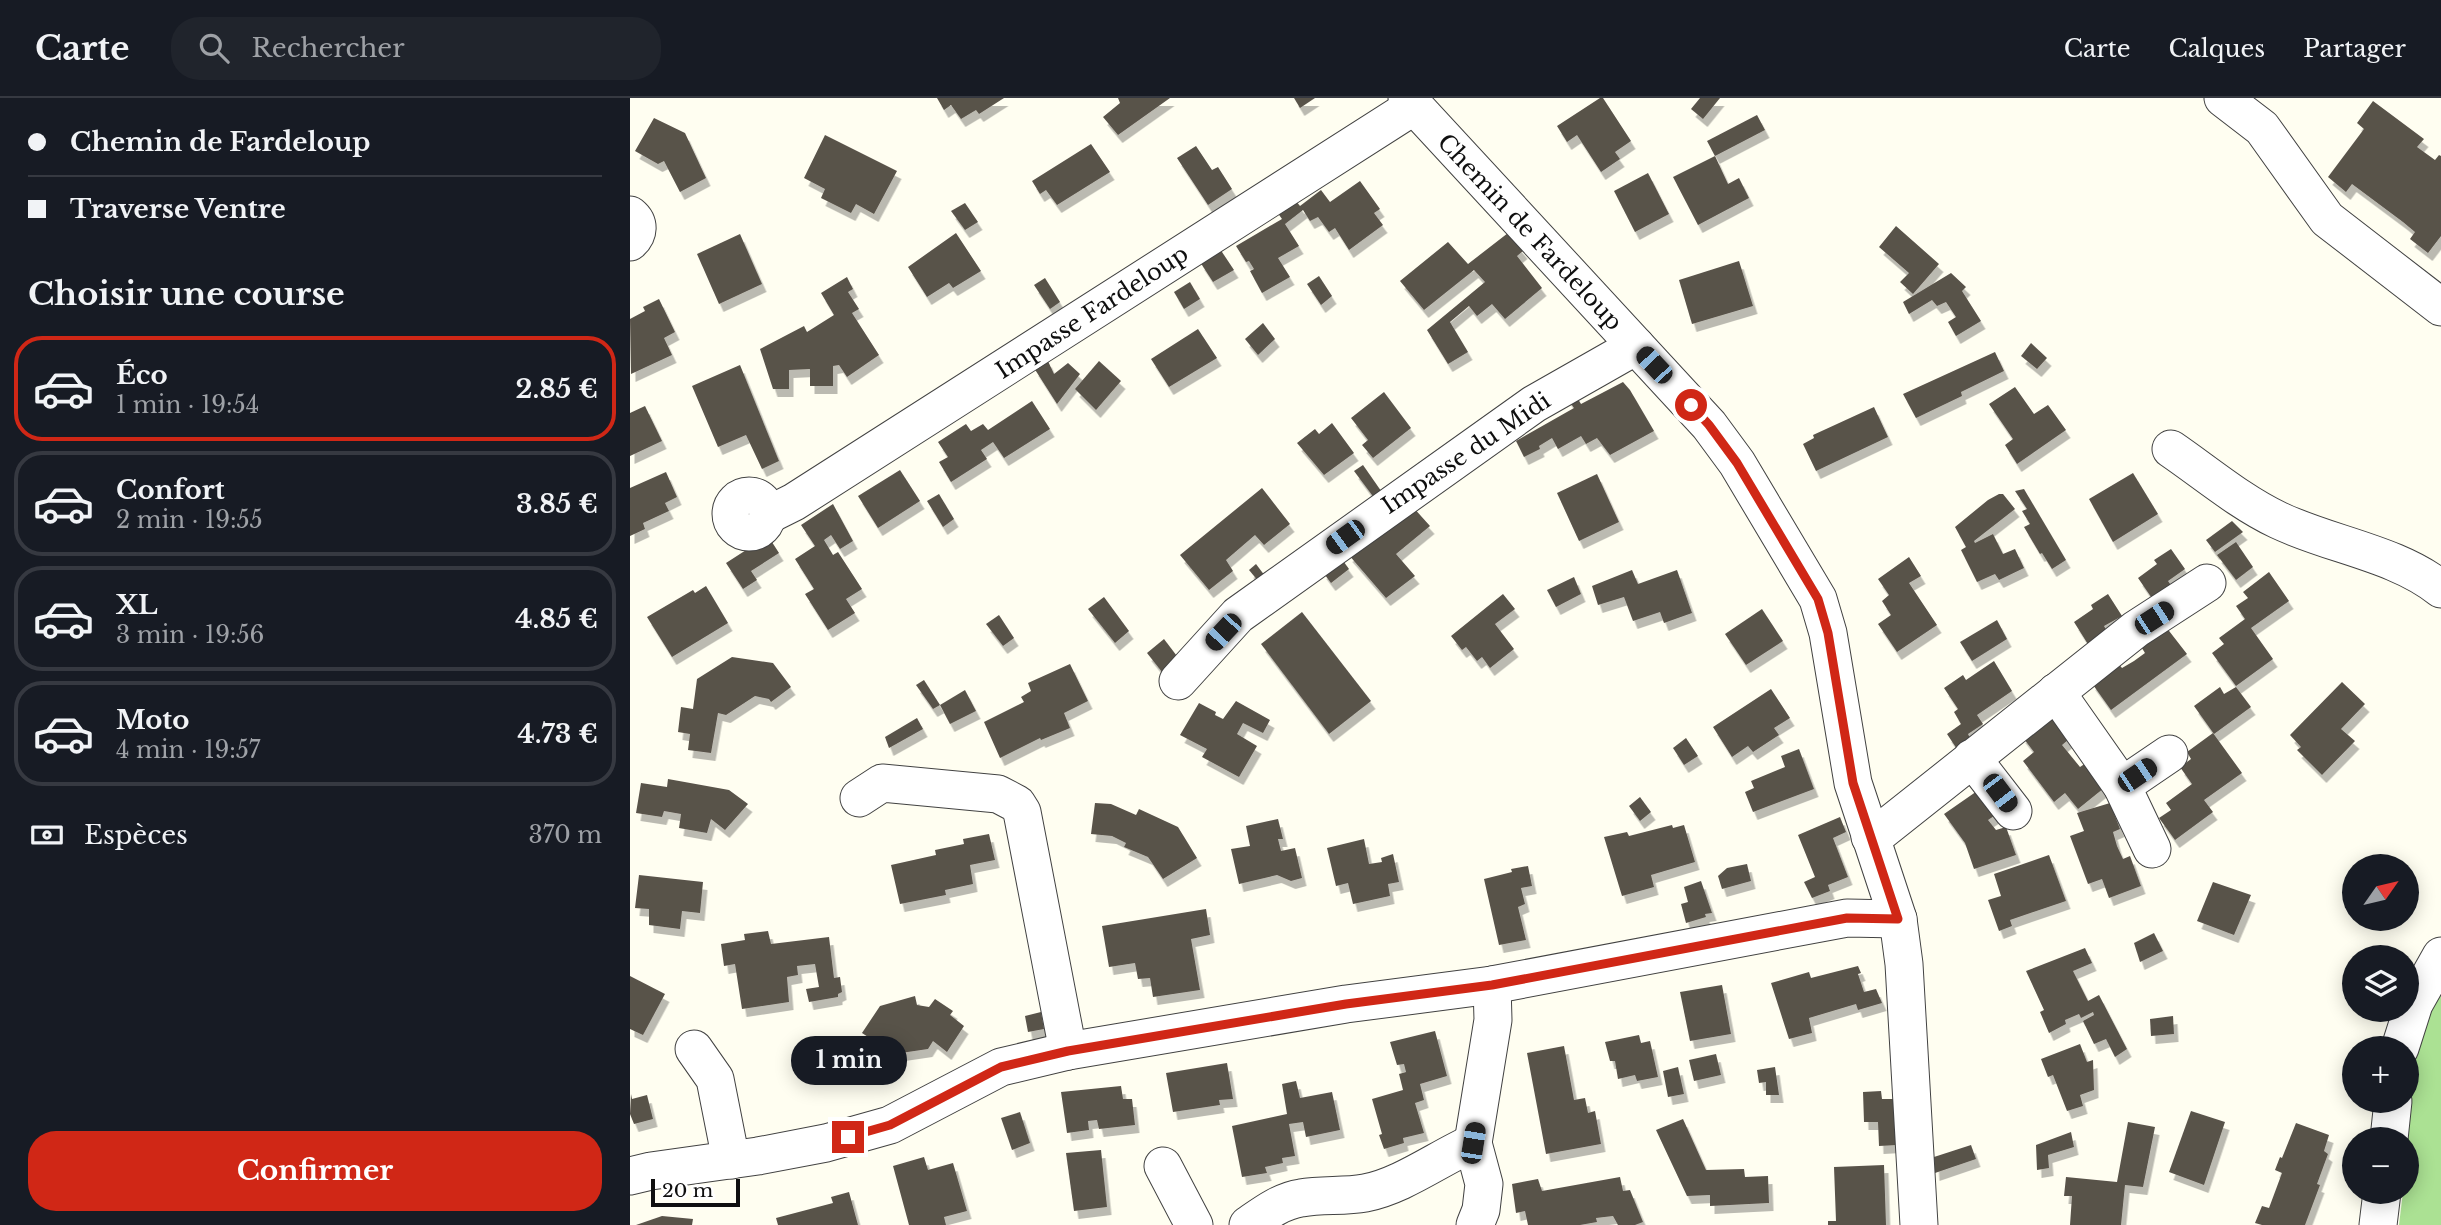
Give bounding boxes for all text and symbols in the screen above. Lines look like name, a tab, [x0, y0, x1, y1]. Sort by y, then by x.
search box	[171, 17, 661, 80]
text: Carte	[35, 28, 129, 69]
icon: search	[195, 29, 233, 67]
text: Rechercher	[251, 32, 405, 64]
text: Carte	[2064, 34, 2130, 63]
text: Calques	[2168, 34, 2265, 63]
text: Partager	[2303, 34, 2406, 63]
text: Chemin de Fardeloup	[70, 126, 370, 158]
street label: Chemin de Fardeloup	[1432, 128, 1628, 336]
text: Traverse Ventre	[70, 193, 286, 225]
street label: Impasse Fardeloup	[991, 239, 1193, 385]
text: Choisir une course	[28, 274, 345, 314]
car	[1632, 342, 1677, 388]
icon: car	[32, 357, 95, 420]
text: Éco	[116, 359, 168, 391]
text: 2.85 €	[516, 373, 598, 405]
street label: Impasse du Midi	[1376, 386, 1556, 520]
route start	[1675, 389, 1707, 421]
text: 1 min · 19:54	[116, 391, 259, 419]
icon: car	[32, 472, 95, 535]
text: Confort	[116, 474, 225, 506]
text: 3.85 €	[516, 488, 598, 520]
text: 2 min · 19:55	[116, 506, 263, 534]
car	[1322, 516, 1369, 558]
icon: car	[32, 587, 95, 650]
text: XL	[116, 589, 158, 621]
car	[2131, 598, 2178, 638]
text: 4.85 €	[515, 603, 598, 635]
car	[1201, 609, 1246, 655]
text: 3 min · 19:56	[116, 621, 264, 649]
icon: car	[32, 702, 95, 765]
text: Moto	[116, 704, 189, 736]
text: 4.73 €	[518, 718, 598, 750]
text: 4 min · 19:57	[116, 736, 260, 764]
car	[2114, 755, 2161, 795]
car	[1979, 770, 2022, 816]
icon: cash	[28, 816, 66, 854]
text: Espèces	[84, 819, 188, 851]
text: 370 m	[529, 821, 602, 849]
north arrow	[2342, 854, 2418, 931]
map controls	[2342, 854, 2419, 1204]
button: layers	[2342, 945, 2419, 1022]
callout: 1 min	[790, 1035, 906, 1084]
button: +	[2342, 1036, 2419, 1113]
text: 1 min	[816, 1046, 882, 1074]
route end	[832, 1121, 864, 1153]
car	[1460, 1121, 1487, 1165]
button: −	[2342, 1127, 2419, 1204]
button: Confirmer	[28, 1131, 602, 1211]
scale bar	[651, 1176, 740, 1208]
text: 20 m	[662, 1179, 713, 1202]

